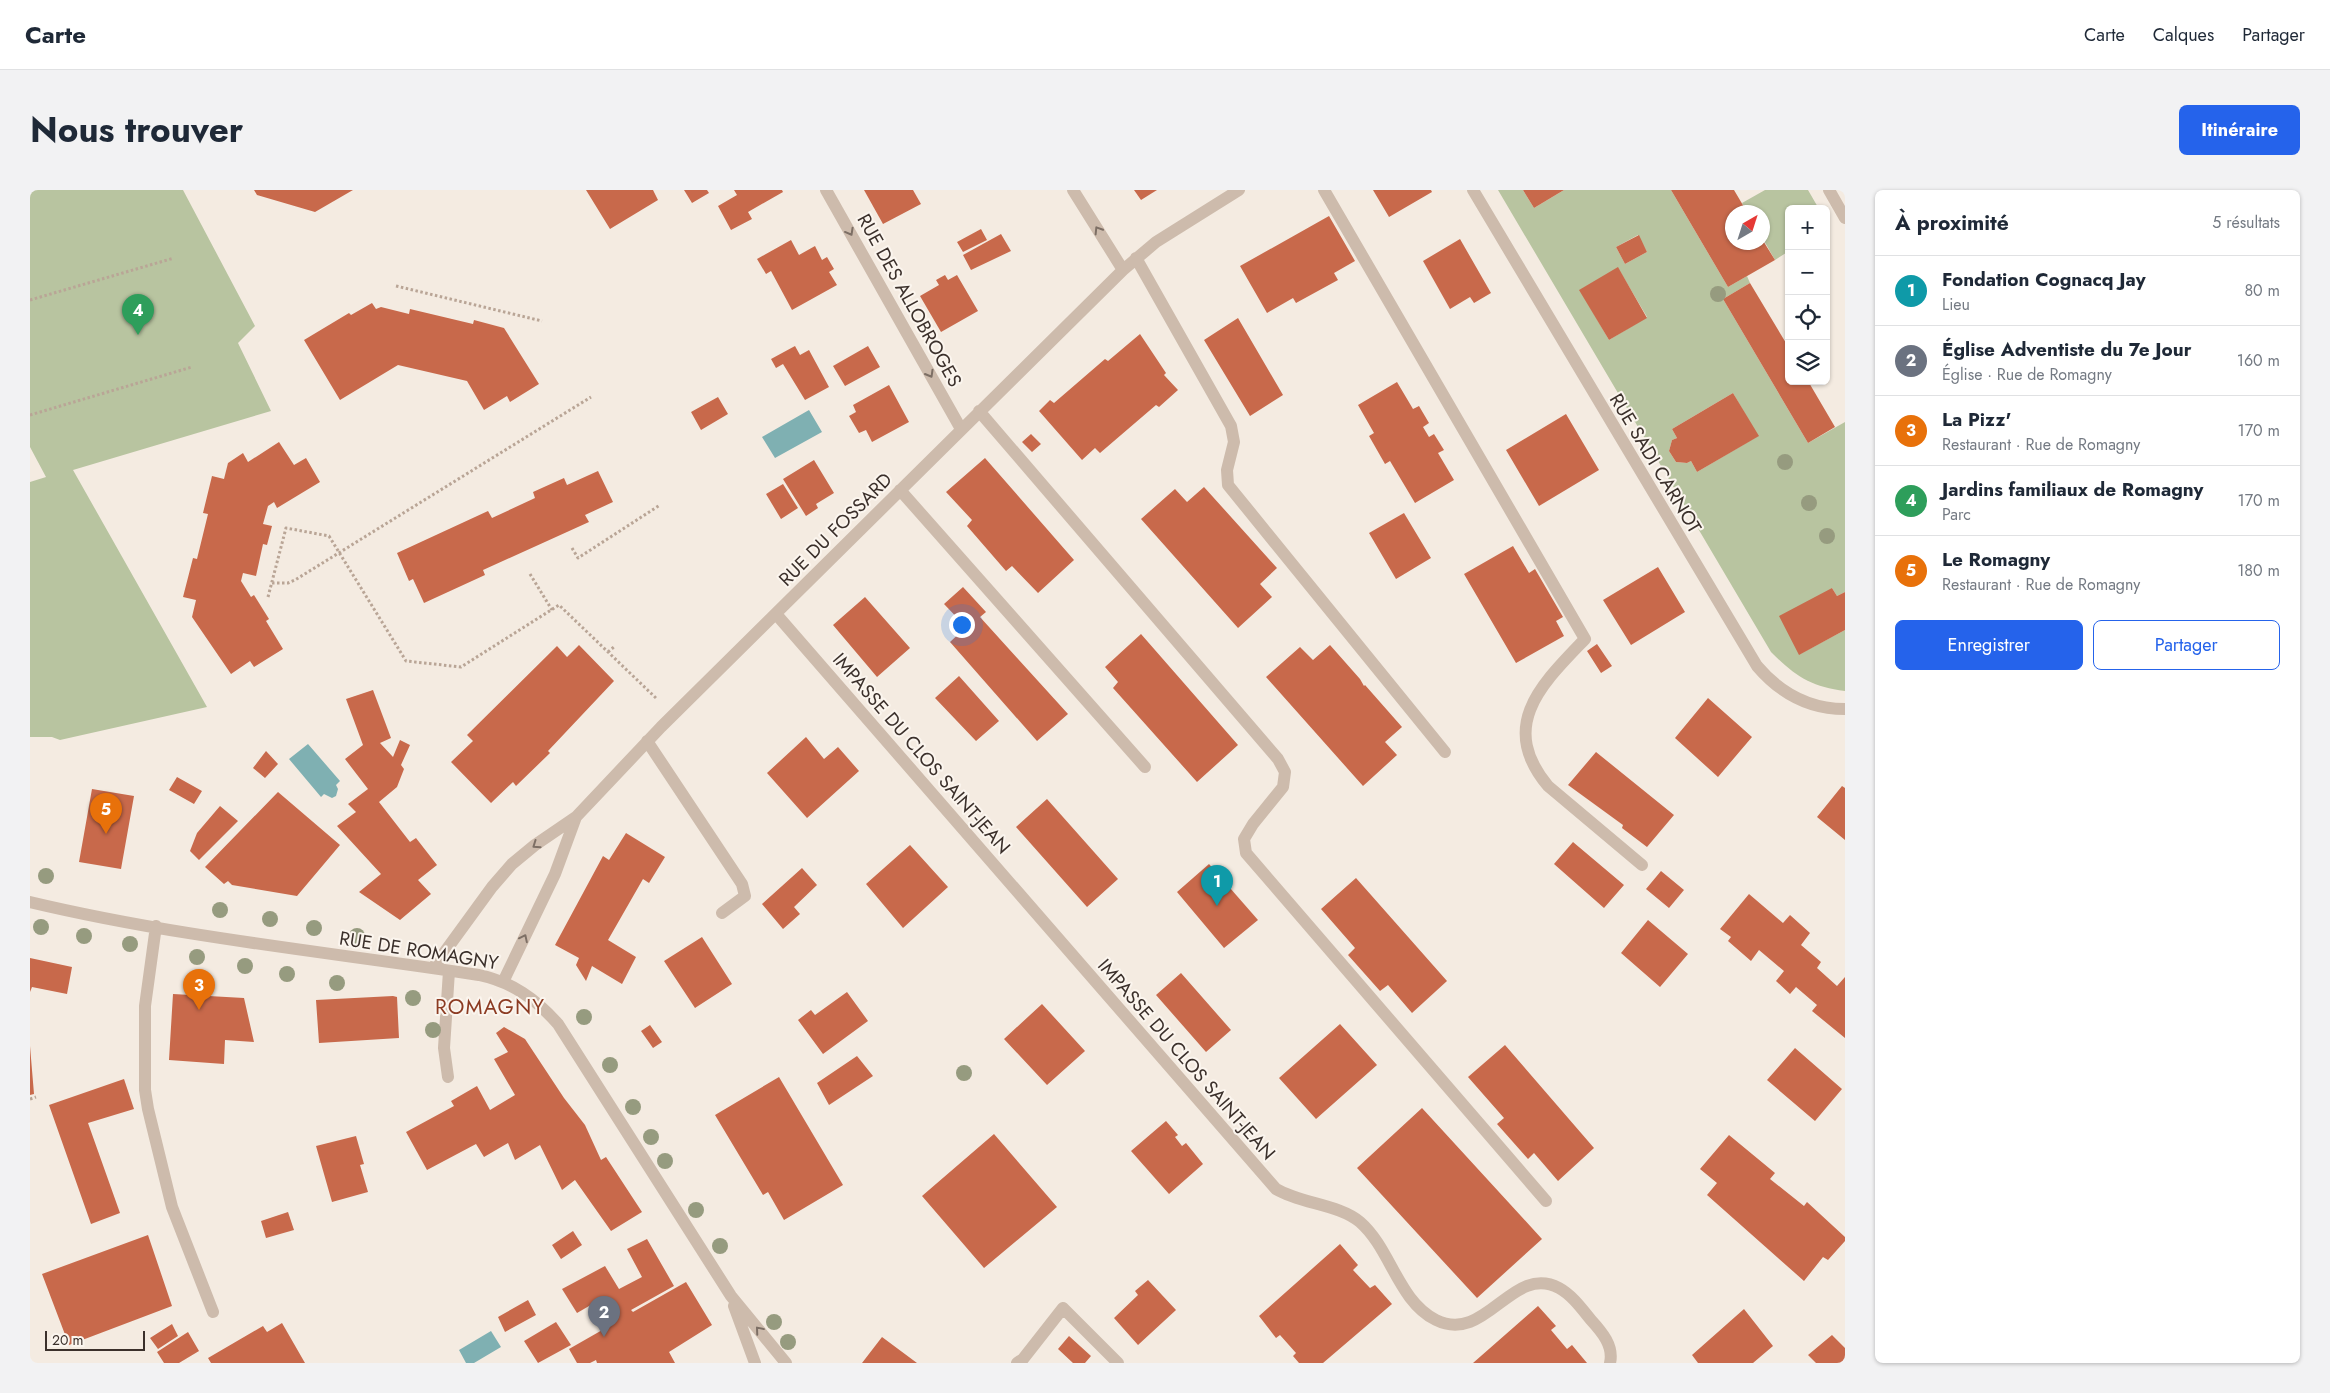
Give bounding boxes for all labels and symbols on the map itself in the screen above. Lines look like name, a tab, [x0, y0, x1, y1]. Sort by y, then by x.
north arrow	[1725, 205, 1770, 250]
street label: RUE DES ALLOBROGES	[851, 209, 968, 392]
one-way arrow	[844, 227, 854, 236]
one-way arrow	[1094, 227, 1104, 236]
pin: 4	[122, 294, 154, 335]
one-way arrow	[924, 369, 934, 378]
street label: RUE SADI CARNOT	[1603, 388, 1708, 538]
street label: RUE DU FOSSARD	[773, 466, 898, 592]
your location	[949, 612, 975, 638]
street label: IMPASSE DU CLOS SAINT-JEAN	[827, 647, 1017, 860]
pin: 5	[90, 793, 122, 834]
one-way arrow	[532, 839, 542, 848]
pin: 1	[1201, 865, 1233, 906]
street label: RUE DE ROMAGNY	[337, 925, 501, 976]
one-way arrow	[518, 934, 529, 943]
street label: IMPASSE DU CLOS SAINT-JEAN	[1092, 953, 1282, 1166]
pin: 3	[183, 969, 215, 1010]
district label: ROMAGNY	[435, 992, 545, 1022]
pin: 2	[588, 1296, 620, 1337]
one-way arrow	[755, 1326, 764, 1335]
scale bar	[45, 1328, 145, 1351]

